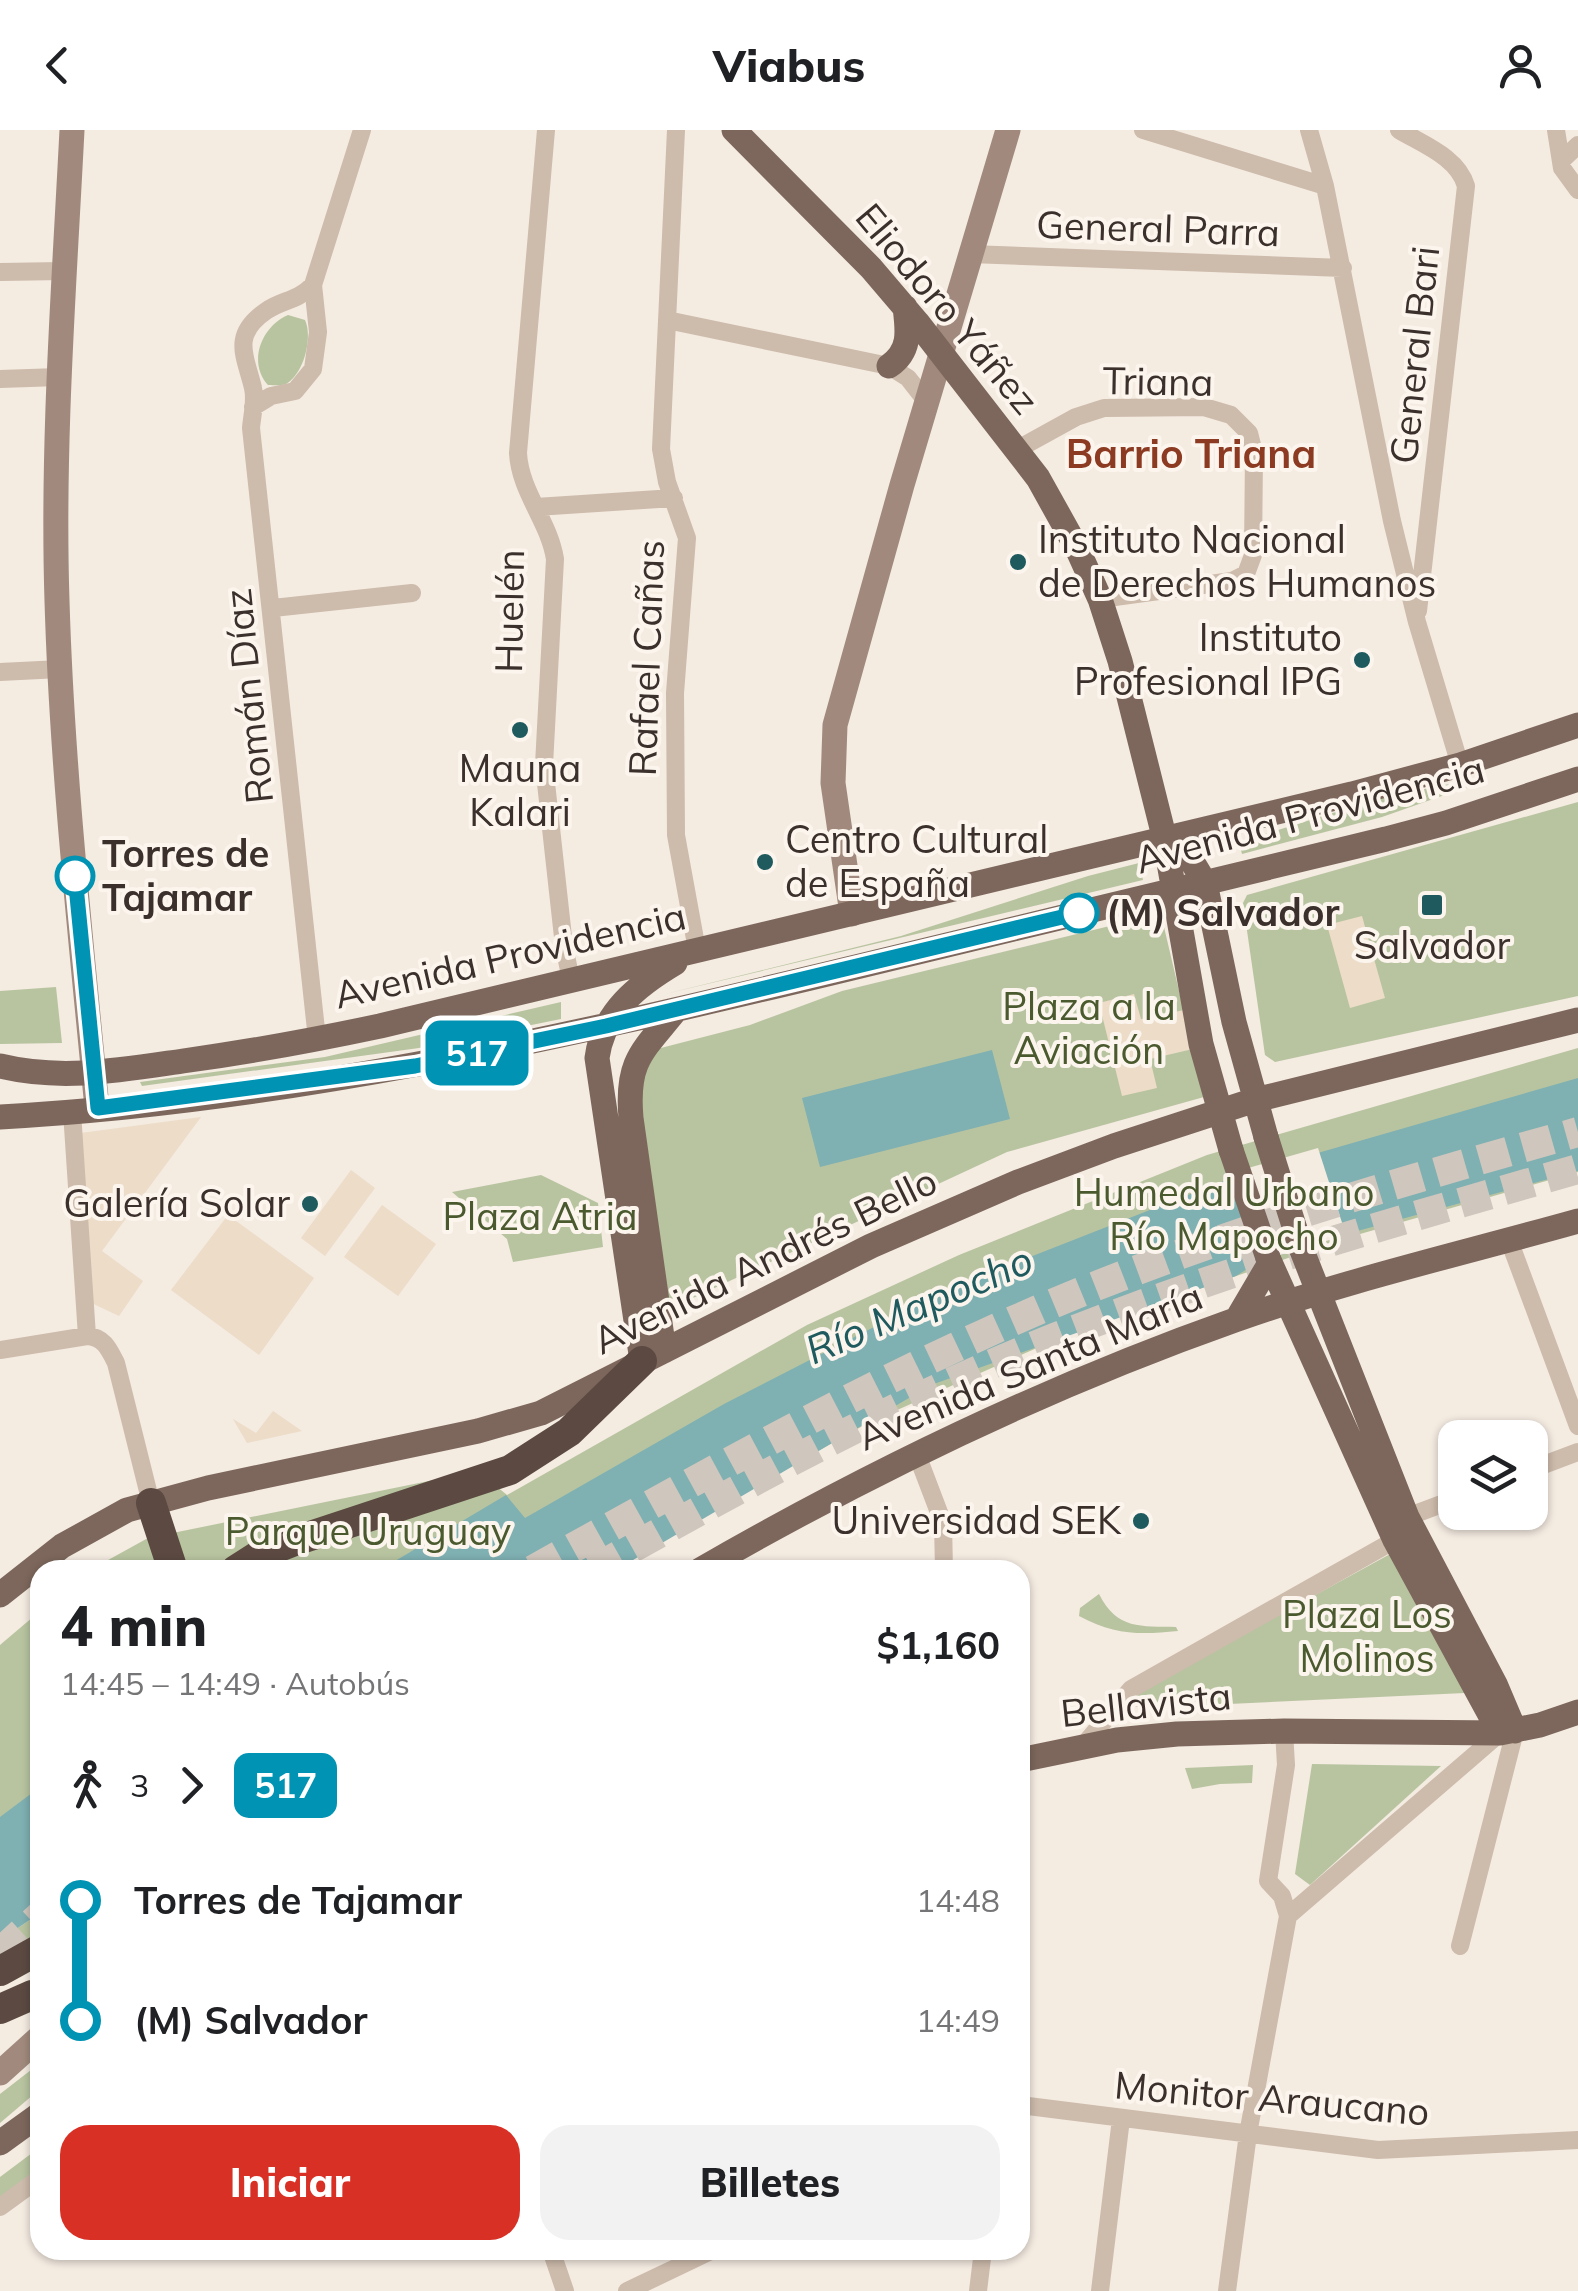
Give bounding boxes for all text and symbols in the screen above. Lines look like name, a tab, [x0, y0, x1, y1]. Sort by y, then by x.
text: Viabus	[713, 37, 865, 93]
icon: back	[30, 38, 85, 93]
icon: person	[1493, 38, 1548, 93]
street label: Eliodoro Yáñez	[846, 193, 1050, 423]
street label: General Parra	[1035, 200, 1281, 256]
street label: General Bari	[1379, 244, 1449, 466]
street label: Triana	[1102, 356, 1214, 406]
district label: Barrio Triana	[1066, 428, 1316, 478]
place label: Instituto Nacional de Derechos Humanos	[1038, 515, 1436, 607]
street label: Rafael Cañas	[618, 539, 674, 777]
street label: Huelén	[484, 549, 534, 673]
marker: Instituto Nacional de Derechos Humanos	[1007, 551, 1029, 573]
street label: Román Díaz	[213, 586, 283, 806]
place label: Instituto Profesional IPG	[1074, 613, 1342, 705]
marker: Instituto Profesional IPG	[1351, 649, 1373, 671]
marker: Mauna Kalari	[509, 719, 531, 741]
place label: Mauna Kalari	[459, 744, 581, 836]
street label: Avenida Providencia	[1130, 744, 1489, 884]
place label: Centro Cultural de España	[785, 815, 1048, 907]
place label: Torres de Tajamar	[102, 829, 269, 921]
marker: Centro Cultural de España	[754, 851, 776, 873]
marker: Torres de Tajamar	[56, 857, 94, 895]
place label: (M) Salvador	[1106, 888, 1339, 936]
street label: Avenida Providencia	[329, 891, 690, 1019]
marker: Salvador	[1419, 892, 1445, 918]
marker: (M) Salvador	[1060, 894, 1098, 932]
place label: Salvador	[1354, 921, 1510, 969]
park label: Plaza a la Aviación	[1002, 982, 1176, 1074]
line badge: 517	[420, 1020, 534, 1086]
text: 517	[445, 1031, 509, 1075]
street label: Avenida Andrés Bello	[585, 1156, 944, 1364]
park label: Humedal Urbano Río Mapocho	[1074, 1168, 1374, 1260]
place label: Galería Solar	[63, 1179, 290, 1227]
park label: Plaza Atria	[442, 1192, 638, 1240]
marker: Galería Solar	[299, 1193, 321, 1215]
water label: Río Mapocho	[798, 1234, 1040, 1374]
street label: Avenida Santa María	[850, 1272, 1209, 1460]
map controls	[1438, 1420, 1548, 1530]
button: layers	[1438, 1420, 1548, 1530]
place label: Universidad SEK	[831, 1496, 1122, 1544]
park label: Parque Uruguay	[225, 1507, 511, 1555]
marker: Universidad SEK	[1130, 1510, 1152, 1532]
park label: Plaza Los Molinos	[1282, 1590, 1452, 1682]
text: 4 min	[60, 1591, 207, 1660]
text: $1,160	[877, 1621, 1000, 1669]
text: 14:45 – 14:49 · Autobús	[60, 1663, 410, 1703]
street label: Bellavista	[1058, 1671, 1234, 1737]
icon: walk	[60, 1758, 115, 1813]
icon: forward	[164, 1758, 219, 1813]
text: 517	[254, 1763, 317, 1807]
text: 3	[130, 1765, 149, 1805]
text: Torres de Tajamar	[134, 1876, 462, 1924]
text: 14:48	[916, 1880, 1000, 1920]
text: (M) Salvador	[134, 1996, 367, 2044]
text: 14:49	[916, 2000, 1000, 2040]
street label: Monitor Araucano	[1113, 2060, 1431, 2136]
button: Iniciar	[60, 2125, 520, 2240]
button: Billetes	[540, 2125, 1000, 2240]

